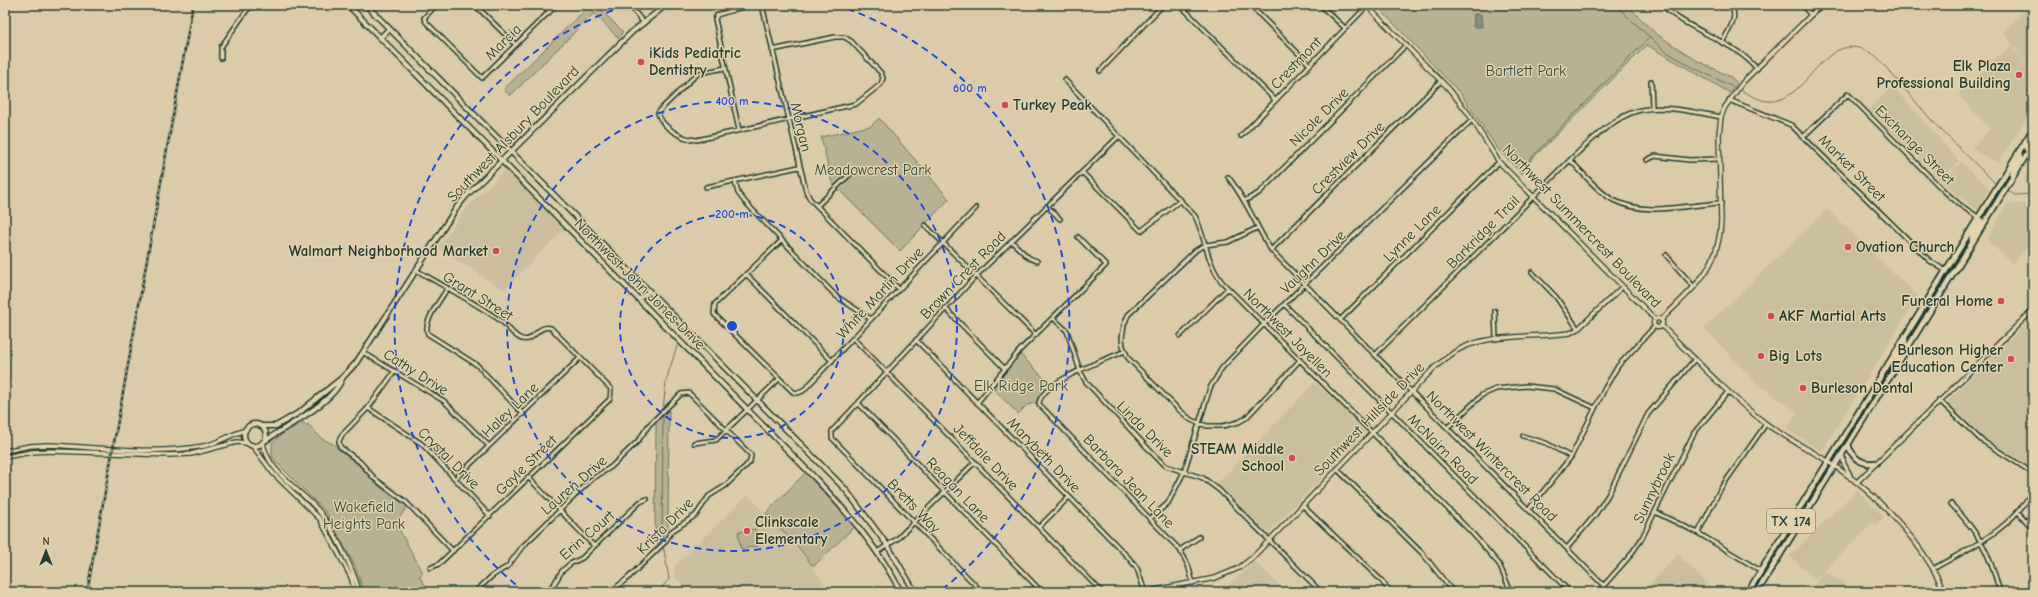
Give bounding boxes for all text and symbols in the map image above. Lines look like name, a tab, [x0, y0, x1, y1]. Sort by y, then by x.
street label: Marcia	[481, 20, 525, 64]
street label: Crestmont	[1267, 33, 1326, 93]
place label: iKids Pediatric Dentistry	[649, 44, 741, 79]
marker: iKids Pediatric Dentistry	[636, 57, 646, 67]
place label: Elk Plaza Professional Building	[1877, 57, 2011, 92]
street label: Southwest Alsbury Boulevard	[443, 62, 583, 206]
park label: Bartlett Park	[1486, 62, 1567, 80]
marker: Elk Plaza Professional Building	[2014, 70, 2024, 80]
text: 600 m	[953, 81, 987, 95]
street label: Nicole Drive	[1286, 83, 1353, 150]
text: 400 m	[715, 94, 749, 108]
place label: Turkey Peak	[1013, 96, 1093, 114]
marker: Turkey Peak	[1000, 100, 1010, 110]
street label: Morgan	[787, 101, 815, 153]
street label: Exchange Street	[1871, 101, 1959, 189]
street label: Crestview Drive	[1308, 117, 1389, 198]
street label: Market Street	[1815, 131, 1890, 206]
street label: Northwest Summercrest Boulevard	[1499, 140, 1665, 312]
park label: Meadowcrest Park	[815, 161, 932, 179]
street label: Barkridge Trail	[1443, 192, 1523, 272]
street label: Lynne Lane	[1379, 200, 1445, 266]
text: 200 m	[715, 207, 749, 221]
street label: Northwest John Jones Drive	[571, 215, 710, 354]
street label: Vaughn Drive	[1276, 226, 1350, 298]
street label: Brown Crest Road	[916, 227, 1010, 323]
place label: Ovation Church	[1856, 238, 1954, 256]
place label: Walmart Neighborhood Market	[289, 242, 489, 260]
marker: Ovation Church	[1843, 242, 1853, 252]
street label: White Marlin Drive	[833, 243, 928, 343]
marker: Walmart Neighborhood Market	[491, 246, 501, 256]
street label: Grant Street	[440, 267, 517, 325]
street label: Northwest Jayellen	[1240, 285, 1336, 381]
place label: Funeral Home	[1901, 292, 1993, 310]
marker: Funeral Home	[1996, 296, 2006, 306]
place label: AKF Martial Arts	[1779, 307, 1886, 325]
marker: AKF Martial Arts	[1766, 311, 1776, 321]
centre of rings	[725, 319, 739, 333]
place label: Burleson Higher Education Center	[1892, 341, 2003, 376]
street label: Cathy Drive	[380, 345, 452, 399]
place label: Big Lots	[1769, 347, 1822, 365]
marker: Big Lots	[1756, 351, 1766, 361]
marker: Burleson Higher Education Center	[2006, 354, 2016, 364]
street label: Southwest Hillside Drive	[1310, 358, 1428, 480]
park label: Elk Ridge Park	[974, 377, 1069, 395]
street label: Haley Lane	[478, 378, 542, 441]
place label: Burleson Dental	[1811, 379, 1913, 397]
marker: Burleson Dental	[1798, 383, 1808, 393]
street label: Northwest Wintercrest Road	[1423, 387, 1561, 525]
street label: Linda Drive	[1113, 397, 1177, 461]
street label: McNairn Road	[1404, 410, 1482, 488]
street label: Marybeth Drive	[1003, 413, 1085, 497]
street label: Jeffdale Drive	[950, 420, 1023, 495]
street label: Crystal Drive	[414, 423, 484, 493]
street label: Barbara Jean Lane	[1080, 430, 1179, 532]
street label: Gayle Street	[491, 431, 561, 499]
place label: STEAM Middle School	[1191, 440, 1284, 475]
street label: Sunnybrook	[1629, 449, 1679, 526]
street label: Lauren Drive	[537, 451, 611, 519]
marker: STEAM Middle School	[1287, 453, 1297, 463]
street label: Reagan Lane	[922, 454, 994, 527]
street label: Bretts Way	[884, 475, 945, 537]
street label: Krista Drive	[633, 494, 697, 558]
park label: Wakefield Heights Park	[323, 498, 406, 533]
street label: Erin Court	[556, 506, 619, 564]
road number: TX 174	[1767, 509, 1815, 533]
place label: Clinkscale Elementary	[755, 513, 827, 548]
marker: Clinkscale Elementary	[742, 526, 752, 536]
north arrow	[26, 531, 66, 571]
text: N	[42, 535, 50, 548]

